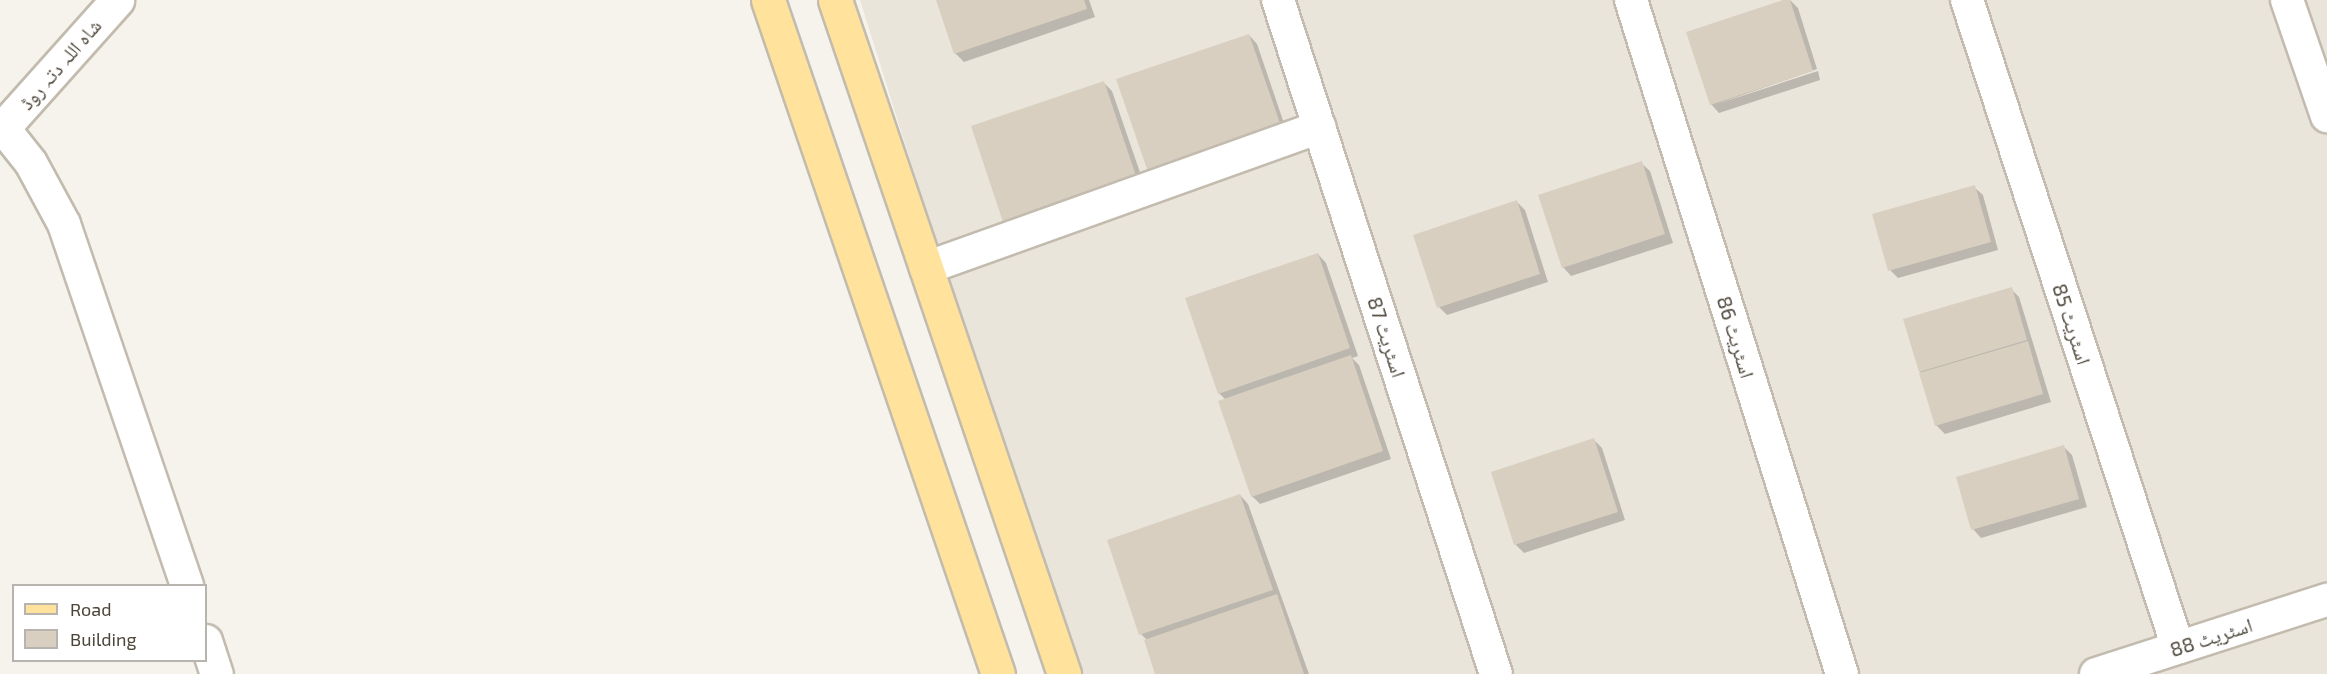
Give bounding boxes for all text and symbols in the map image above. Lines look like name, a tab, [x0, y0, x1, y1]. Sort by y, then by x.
street label: شاہ اللہ دتہ روڈ	[14, 14, 106, 114]
street label: اسٹریٹ 85	[2048, 280, 2096, 368]
street label: اسٹریٹ 86	[1712, 293, 1760, 381]
street label: اسٹریٹ 87	[1363, 294, 1411, 380]
legend	[12, 584, 207, 662]
text: Road	[70, 598, 111, 620]
street label: اسٹریٹ 88	[2167, 612, 2255, 662]
text: Building	[70, 628, 137, 650]

